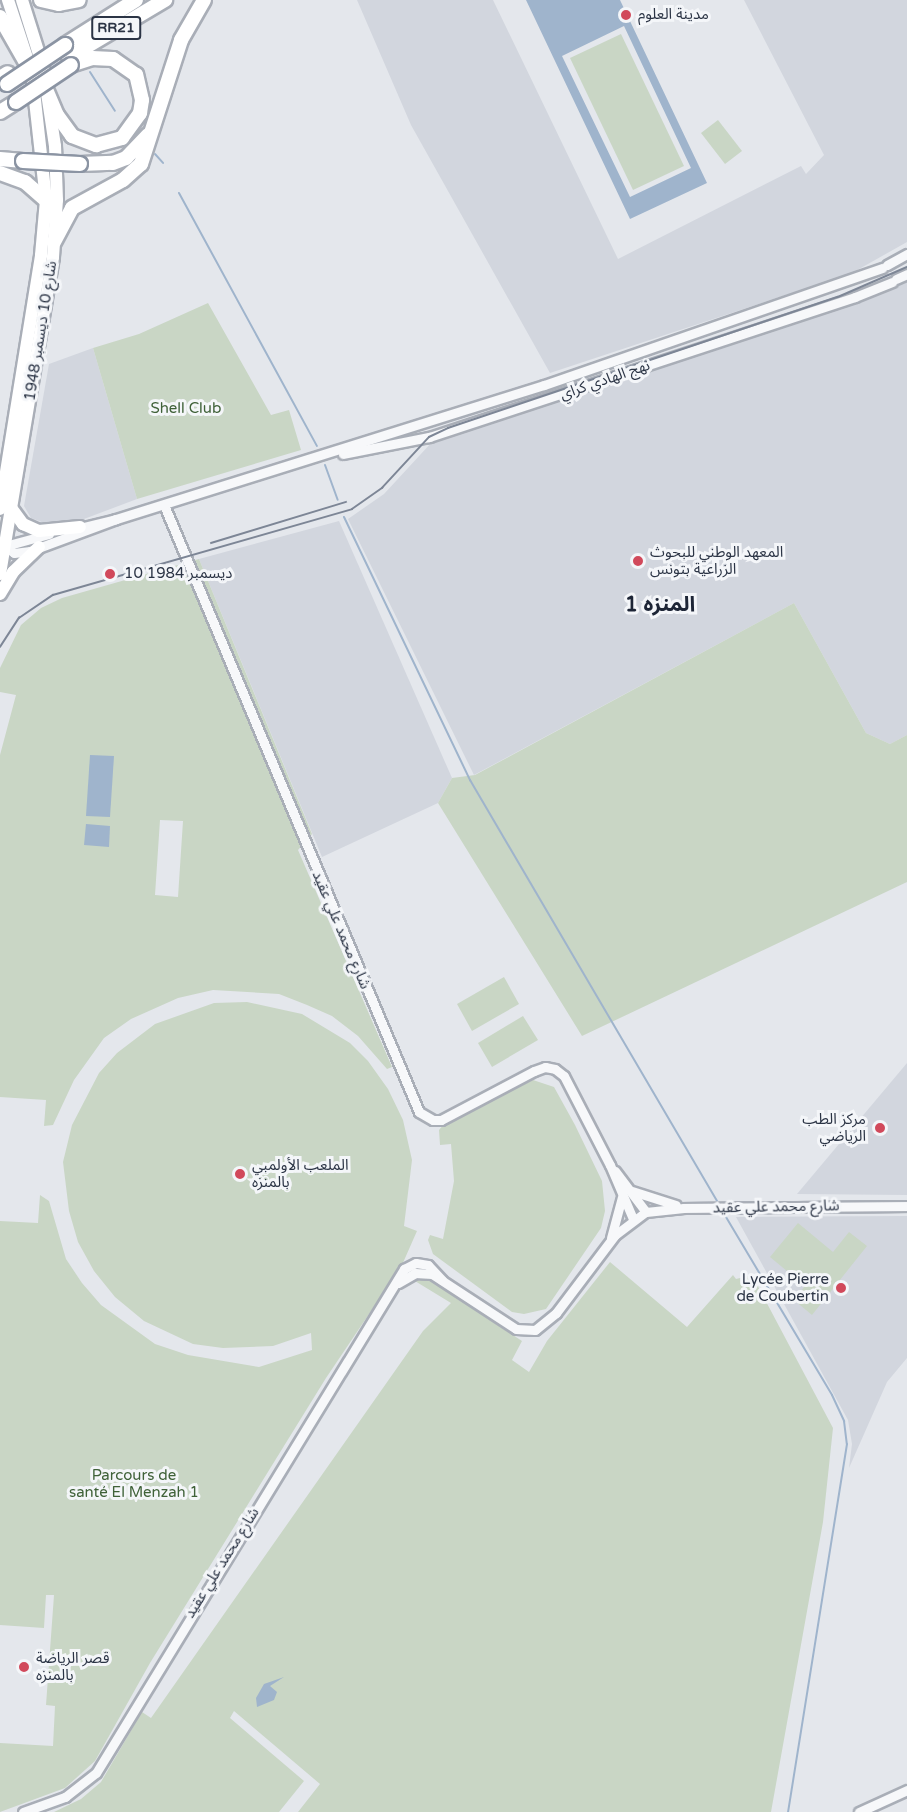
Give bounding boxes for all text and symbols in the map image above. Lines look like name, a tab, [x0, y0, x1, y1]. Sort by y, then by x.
place label: مدينة العلوم	[638, 6, 709, 24]
marker: مدينة العلوم	[619, 8, 633, 22]
road number: RR21	[90, 17, 142, 39]
street label: شارع 10 ديسمبر 1948	[21, 260, 61, 402]
street label: نهج الهادي كراي	[558, 356, 652, 404]
park label: Shell Club	[151, 400, 221, 418]
place label: المعهد الوطني للبحوث الزراعية بتونس	[650, 543, 783, 578]
marker: المعهد الوطني للبحوث الزراعية بتونس	[631, 554, 645, 568]
marker: 10 ديسمبر 1984	[101, 565, 119, 583]
place label: 10 ديسمبر 1984	[124, 565, 232, 583]
district label: المنزه 1	[625, 592, 695, 618]
street label: شارع محمد علي عقيد	[308, 868, 374, 992]
place label: مركز الطب الرياضي	[802, 1110, 866, 1145]
marker: مركز الطب الرياضي	[871, 1119, 889, 1137]
place label: الملعب الأولمبي بالمنزه	[252, 1156, 349, 1191]
marker: الملعب الأولمبي بالمنزه	[233, 1167, 247, 1181]
street label: شارع محمد علي عقيد	[713, 1197, 839, 1217]
place label: Lycée Pierre de Coubertin	[736, 1270, 829, 1305]
marker: Lycée Pierre de Coubertin	[834, 1281, 848, 1295]
park label: Parcours de santé El Menzah 1	[69, 1466, 199, 1501]
street label: شارع محمد علي عقيد	[181, 1505, 263, 1621]
place label: قصر الرياضة بالمنزه	[36, 1649, 109, 1684]
marker: قصر الرياضة بالمنزه	[17, 1660, 31, 1674]

